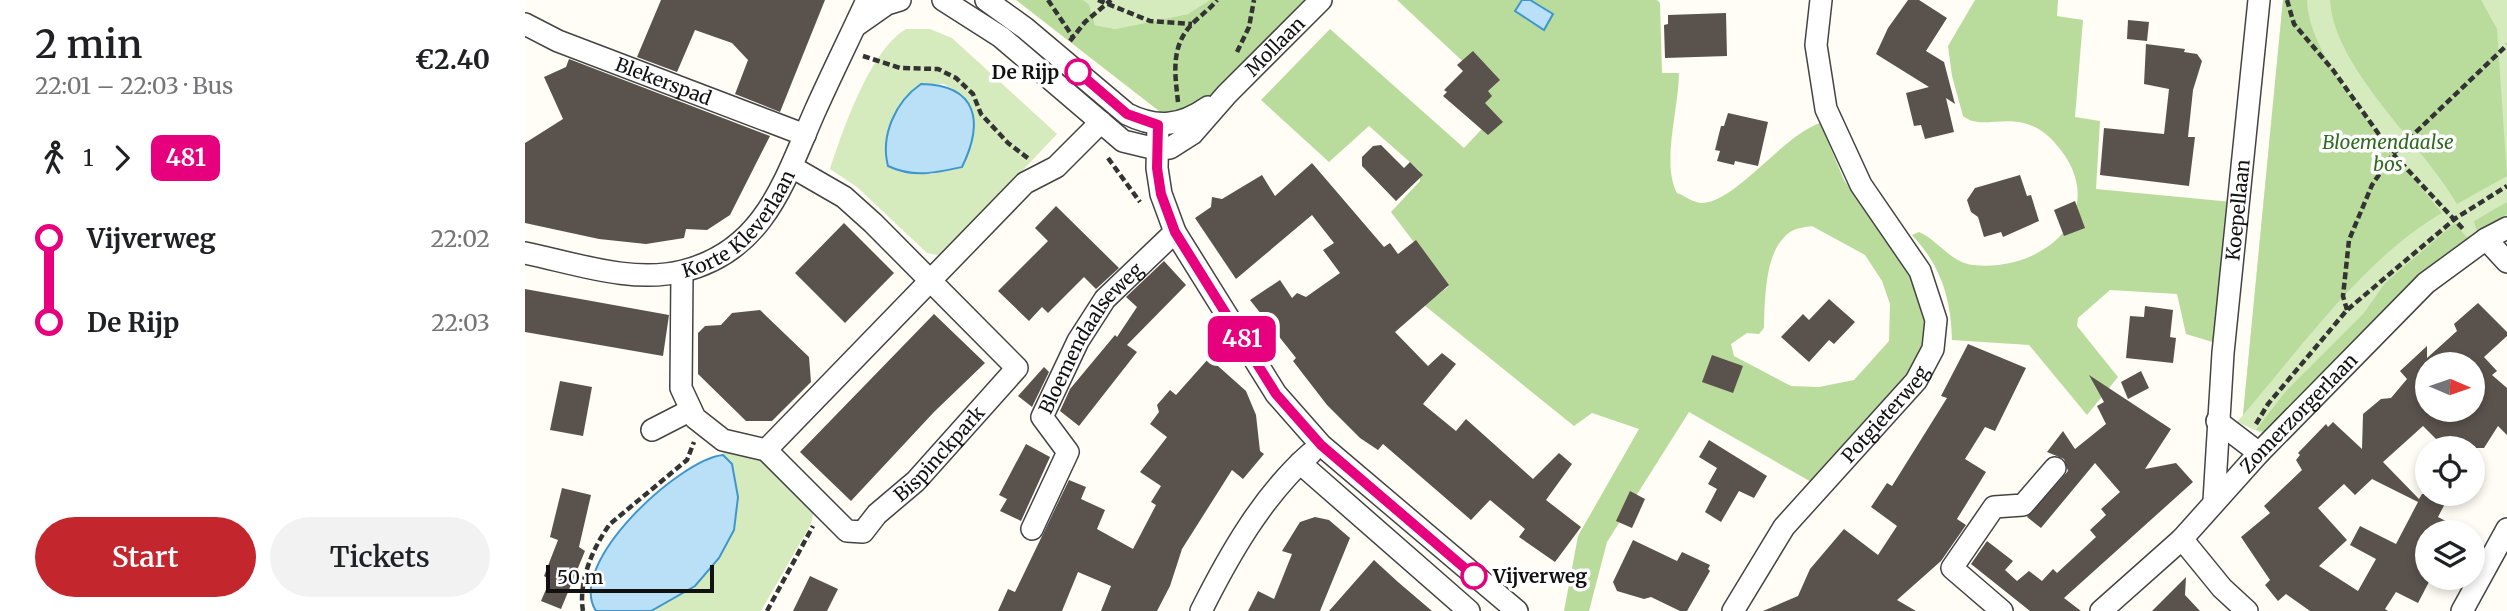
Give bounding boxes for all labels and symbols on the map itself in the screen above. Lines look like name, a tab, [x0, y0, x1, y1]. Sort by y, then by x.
street label: Mollaan	[1240, 11, 1310, 81]
street label: Blekerspad	[612, 52, 715, 110]
marker: De Rijp	[1065, 59, 1091, 85]
place label: De Rijp	[992, 60, 1059, 84]
park label: Bloemendaalse bos	[2322, 130, 2454, 176]
street label: Koepellaan	[2220, 158, 2255, 262]
street label: Korte Kleverlaan	[679, 166, 800, 283]
street label: Bloemendaalseweg	[1033, 257, 1148, 418]
line badge: 481	[1202, 316, 1282, 362]
street label: Zomerzorgerlaan	[2235, 348, 2363, 478]
north arrow	[2415, 352, 2485, 422]
street label: Potgieterweg	[1836, 361, 1934, 467]
street label: Bispinckpark	[889, 401, 989, 507]
scale bar	[546, 562, 714, 594]
marker: Vijverweg	[1461, 563, 1487, 589]
place label: Vijverweg	[1492, 564, 1587, 588]

